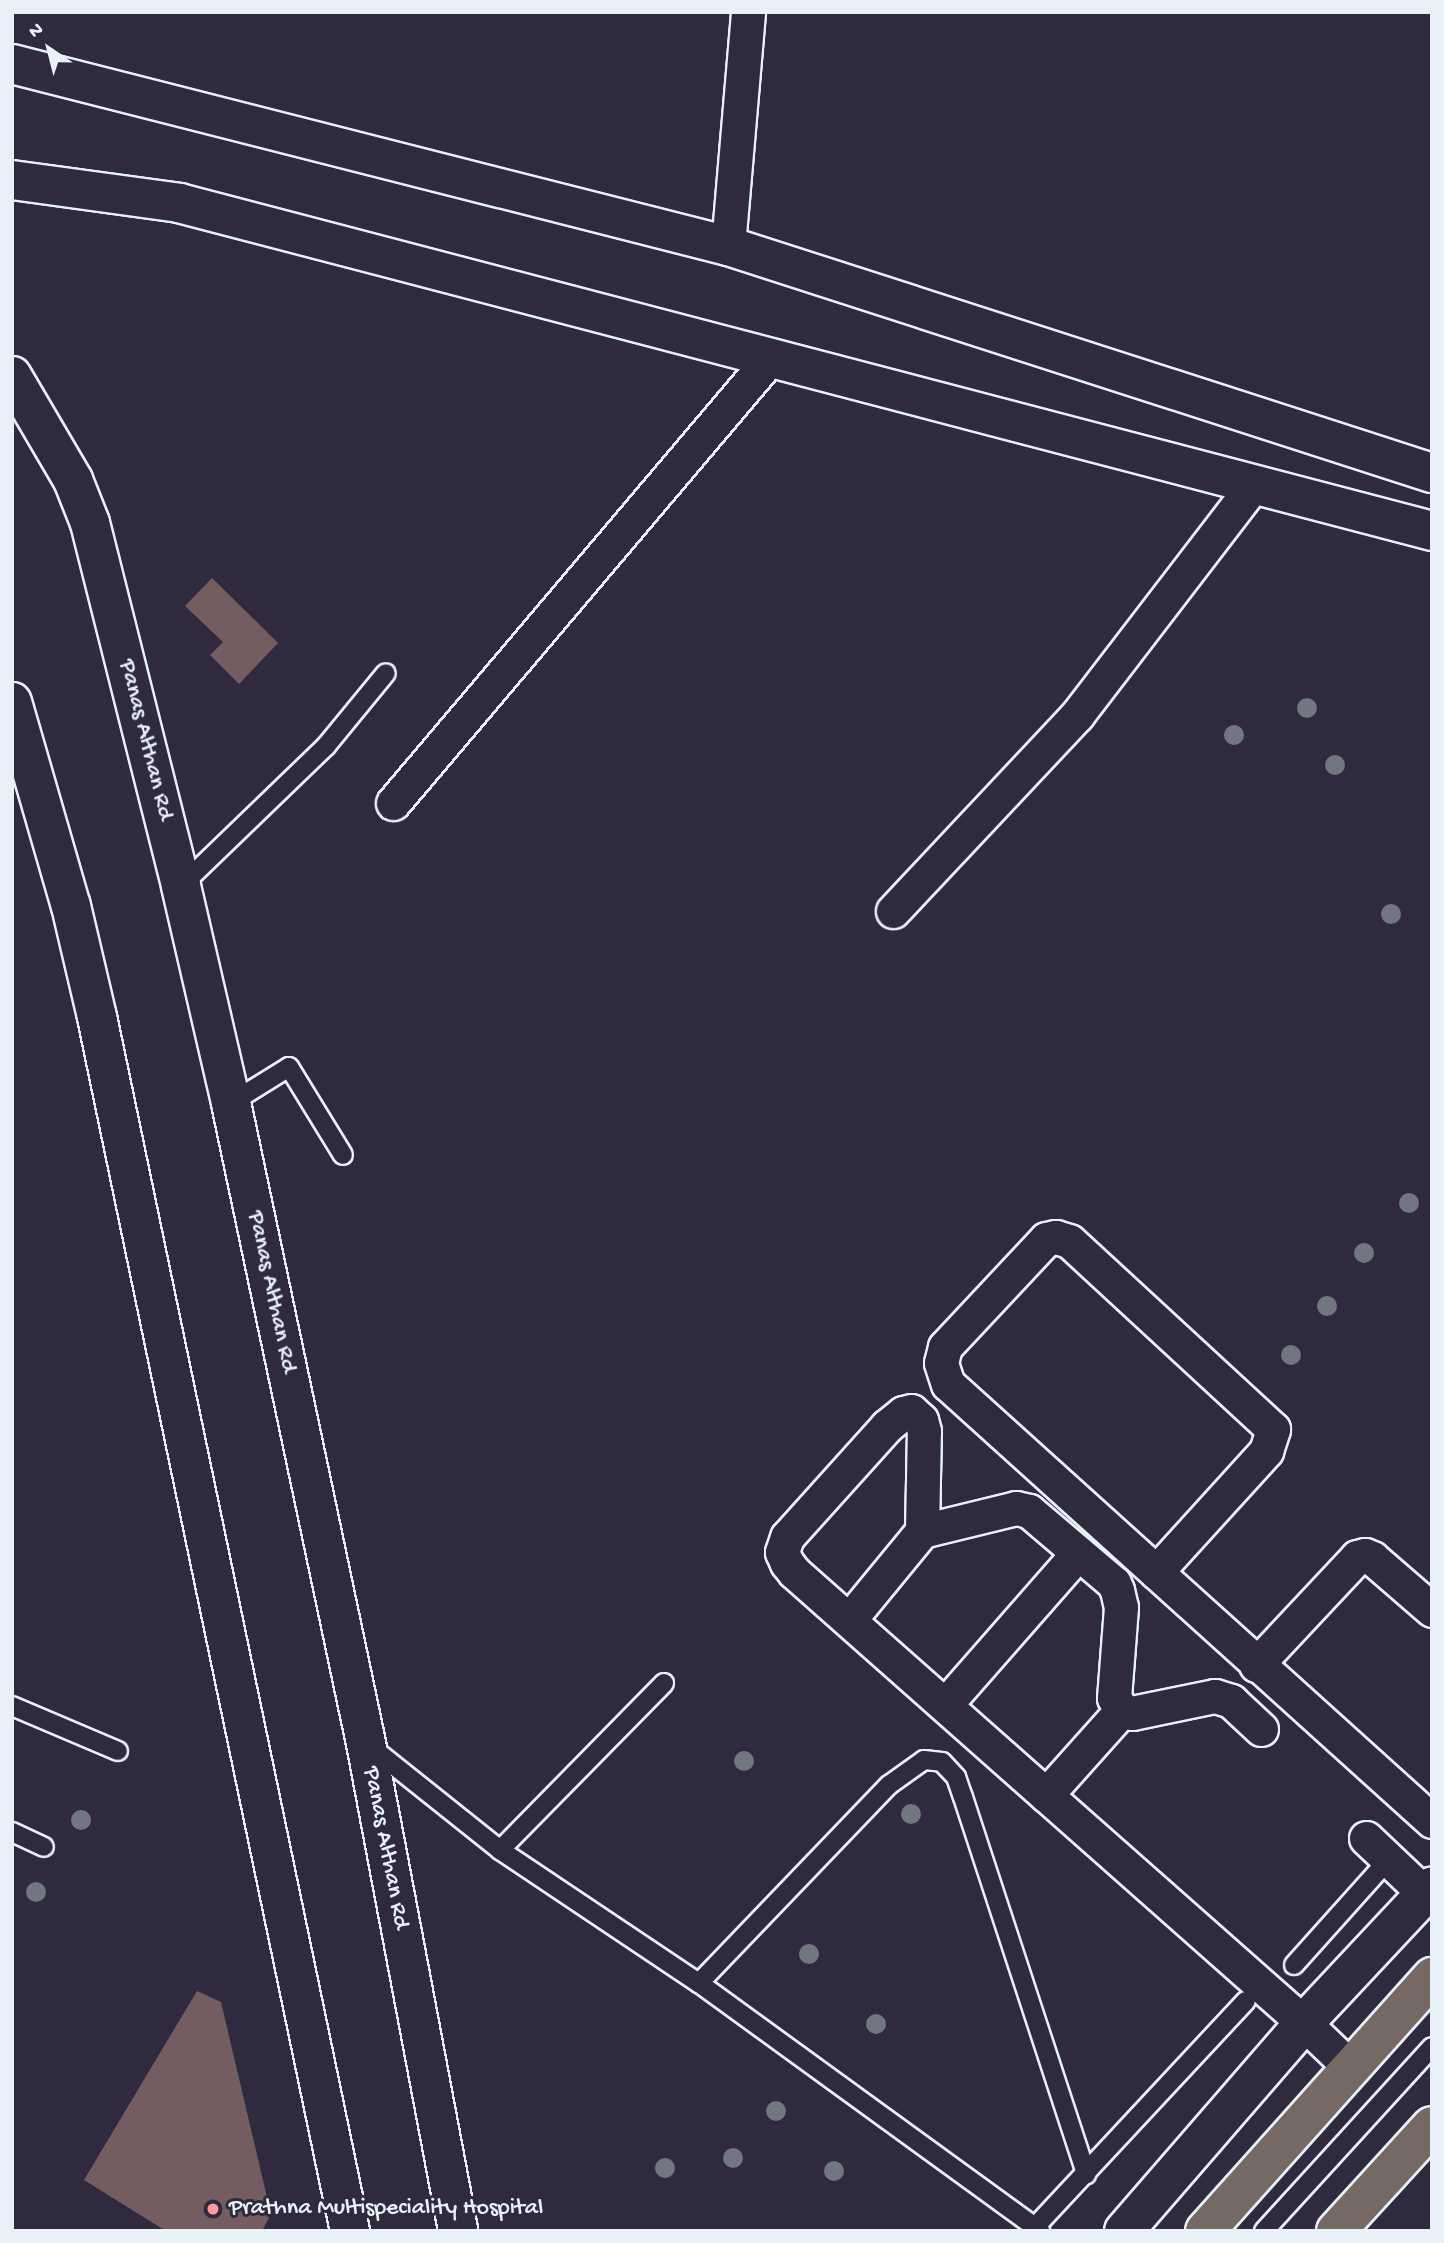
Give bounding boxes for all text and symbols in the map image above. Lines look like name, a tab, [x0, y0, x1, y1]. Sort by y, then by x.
north arrow	[14, 14, 84, 84]
text: N	[25, 18, 48, 44]
street label: Panas Althan Rd	[111, 656, 179, 824]
street label: Panas Althan Rd	[240, 1208, 302, 1376]
street label: Panas Althan Rd	[355, 1764, 415, 1932]
place label: Prathna Multispeciality Hospital	[229, 2195, 543, 2223]
marker: Prathna Multispeciality Hospital	[203, 2199, 223, 2219]

